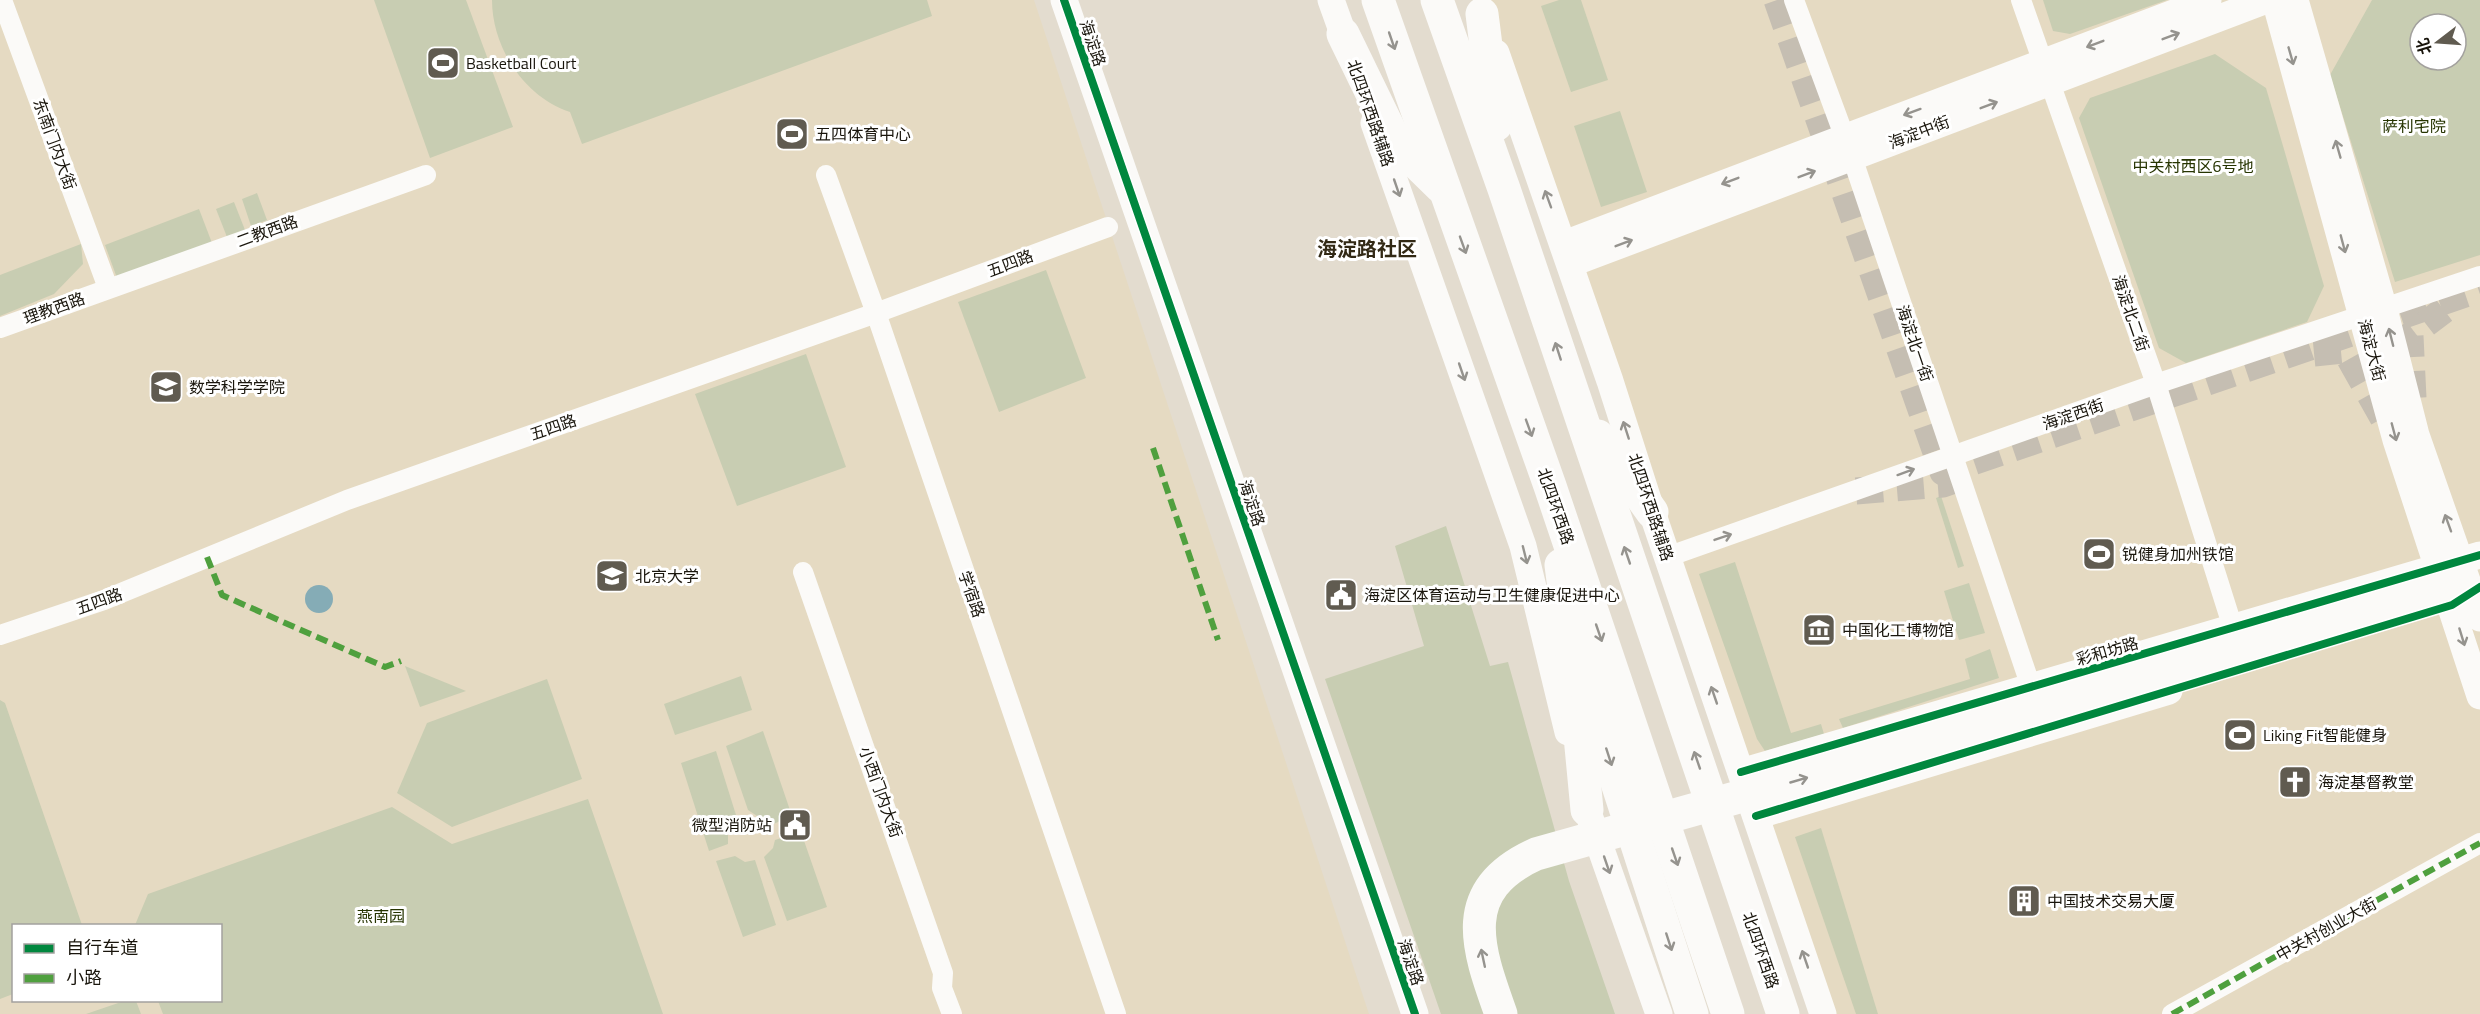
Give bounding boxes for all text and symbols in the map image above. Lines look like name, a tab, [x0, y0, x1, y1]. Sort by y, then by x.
north arrow	[2408, 12, 2468, 72]
street label: 海淀路	[1074, 16, 1112, 70]
one-way arrow	[2162, 29, 2180, 40]
one-way arrow	[1387, 31, 1398, 50]
text: 北	[2410, 35, 2437, 58]
one-way arrow	[2086, 39, 2104, 50]
sports icon: Basketball Court	[425, 45, 461, 81]
one-way arrow	[2285, 46, 2297, 65]
place label: Basketball Court	[466, 51, 577, 75]
street label: 北四环西路辅路	[1341, 56, 1401, 170]
street label: 东南门内大街	[27, 95, 83, 193]
one-way arrow	[1980, 99, 1998, 110]
one-way arrow	[1903, 107, 1922, 118]
street label: 海淀中街	[1885, 109, 1953, 155]
park label: 萨利宅院	[2382, 114, 2446, 138]
sports icon: 五四体育中心	[774, 116, 810, 152]
place label: 五四体育中心	[815, 122, 911, 146]
one-way arrow	[2332, 140, 2343, 159]
park label: 中关村西区6号地	[2133, 154, 2253, 178]
one-way arrow	[1797, 168, 1816, 179]
one-way arrow	[1721, 176, 1739, 187]
one-way arrow	[1393, 178, 1404, 197]
one-way arrow	[1541, 190, 1552, 209]
street label: 二教西路	[233, 209, 301, 253]
district label: 海淀路社区	[1317, 233, 1417, 264]
one-way arrow	[2338, 234, 2349, 253]
one-way arrow	[1459, 235, 1470, 254]
one-way arrow	[1615, 237, 1633, 248]
street label: 五四路	[983, 243, 1037, 283]
street label: 海淀北二街	[2107, 271, 2155, 355]
street label: 理教西路	[20, 286, 88, 330]
street label: 海淀北一街	[1891, 301, 1939, 385]
street label: 海淀大街	[2352, 316, 2392, 384]
one-way arrow	[2384, 328, 2396, 347]
one-way arrow	[1552, 342, 1563, 361]
one-way arrow	[1457, 362, 1468, 381]
school or university icon: 数学科学学院	[148, 369, 184, 405]
place label: 数学科学学院	[189, 375, 285, 399]
street label: 海淀西街	[2039, 392, 2107, 436]
street label: 五四路	[526, 408, 580, 446]
one-way arrow	[1524, 418, 1535, 437]
one-way arrow	[1620, 421, 1631, 440]
one-way arrow	[2389, 422, 2400, 441]
street label: 北四环西路辅路	[1622, 450, 1680, 564]
street label: 北四环西路	[1532, 464, 1580, 548]
one-way arrow	[1896, 466, 1915, 477]
street label: 海淀路	[1233, 476, 1271, 530]
one-way arrow	[2442, 514, 2453, 533]
one-way arrow	[1713, 531, 1731, 542]
sports icon: 锐健身加州铁馆	[2081, 536, 2117, 572]
place label: 锐健身加州铁馆	[2122, 542, 2234, 566]
one-way arrow	[1519, 545, 1531, 564]
one-way arrow	[1621, 546, 1632, 565]
school or university icon: 北京大学	[594, 558, 630, 594]
place label: 北京大学	[635, 564, 699, 588]
street label: 学宿路	[953, 567, 991, 621]
public building icon: 海淀区体育运动与卫生健康促进中心	[1323, 577, 1359, 613]
street label: 五四路	[72, 582, 126, 620]
place label: 海淀区体育运动与卫生健康促进中心	[1364, 583, 1620, 607]
museum icon: 中国化工博物馆	[1801, 612, 1837, 648]
place label: 中国化工博物馆	[1842, 618, 1954, 642]
one-way arrow	[1594, 623, 1605, 642]
one-way arrow	[2457, 627, 2468, 646]
street label: 彩和坊路	[2073, 631, 2141, 671]
one-way arrow	[1708, 686, 1719, 705]
sports icon: Liking Fit智能健身	[2222, 717, 2258, 753]
place label: Liking Fit智能健身	[2263, 723, 2387, 747]
street label: 小西门内大街	[853, 743, 909, 841]
one-way arrow	[1604, 747, 1615, 766]
one-way arrow	[1690, 751, 1701, 770]
church icon: 海淀基督教堂	[2277, 764, 2313, 800]
place label: 海淀基督教堂	[2318, 770, 2414, 794]
one-way arrow	[1789, 774, 1808, 785]
public building icon: 微型消防站	[777, 807, 813, 843]
place label: 微型消防站	[692, 813, 772, 837]
one-way arrow	[1670, 847, 1681, 866]
one-way arrow	[1602, 855, 1613, 874]
building icon: 中国技术交易大厦	[2006, 883, 2042, 919]
place label: 中国技术交易大厦	[2047, 889, 2175, 913]
street label: 中关村创业大街	[2271, 891, 2381, 967]
park label: 燕南园	[357, 904, 405, 928]
street label: 北四环西路	[1737, 908, 1785, 992]
legend	[12, 924, 222, 1002]
one-way arrow	[1664, 932, 1675, 951]
text: 自行车道	[66, 934, 138, 961]
street label: 海淀路	[1392, 935, 1430, 989]
one-way arrow	[1476, 949, 1488, 968]
one-way arrow	[1798, 950, 1809, 969]
text: 小路	[66, 964, 102, 991]

